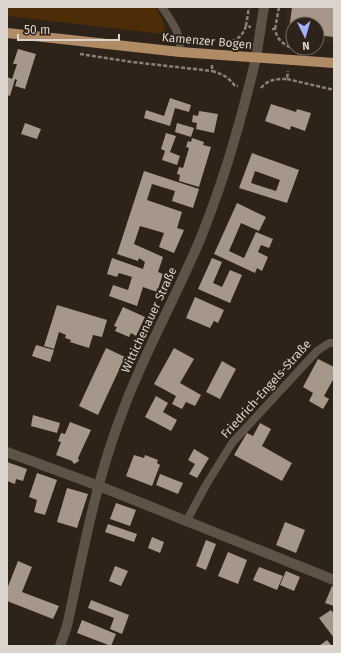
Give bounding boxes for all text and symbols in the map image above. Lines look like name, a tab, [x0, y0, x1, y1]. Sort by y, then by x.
scale bar	[18, 16, 119, 42]
north arrow	[285, 16, 325, 56]
text: 50 m	[24, 23, 50, 37]
street label: Kamenzer Bogen	[161, 30, 253, 52]
text: N	[302, 39, 310, 52]
street label: Wittichenauer Straße	[118, 265, 180, 375]
street label: Friedrich-Engels-Straße	[218, 337, 314, 441]

